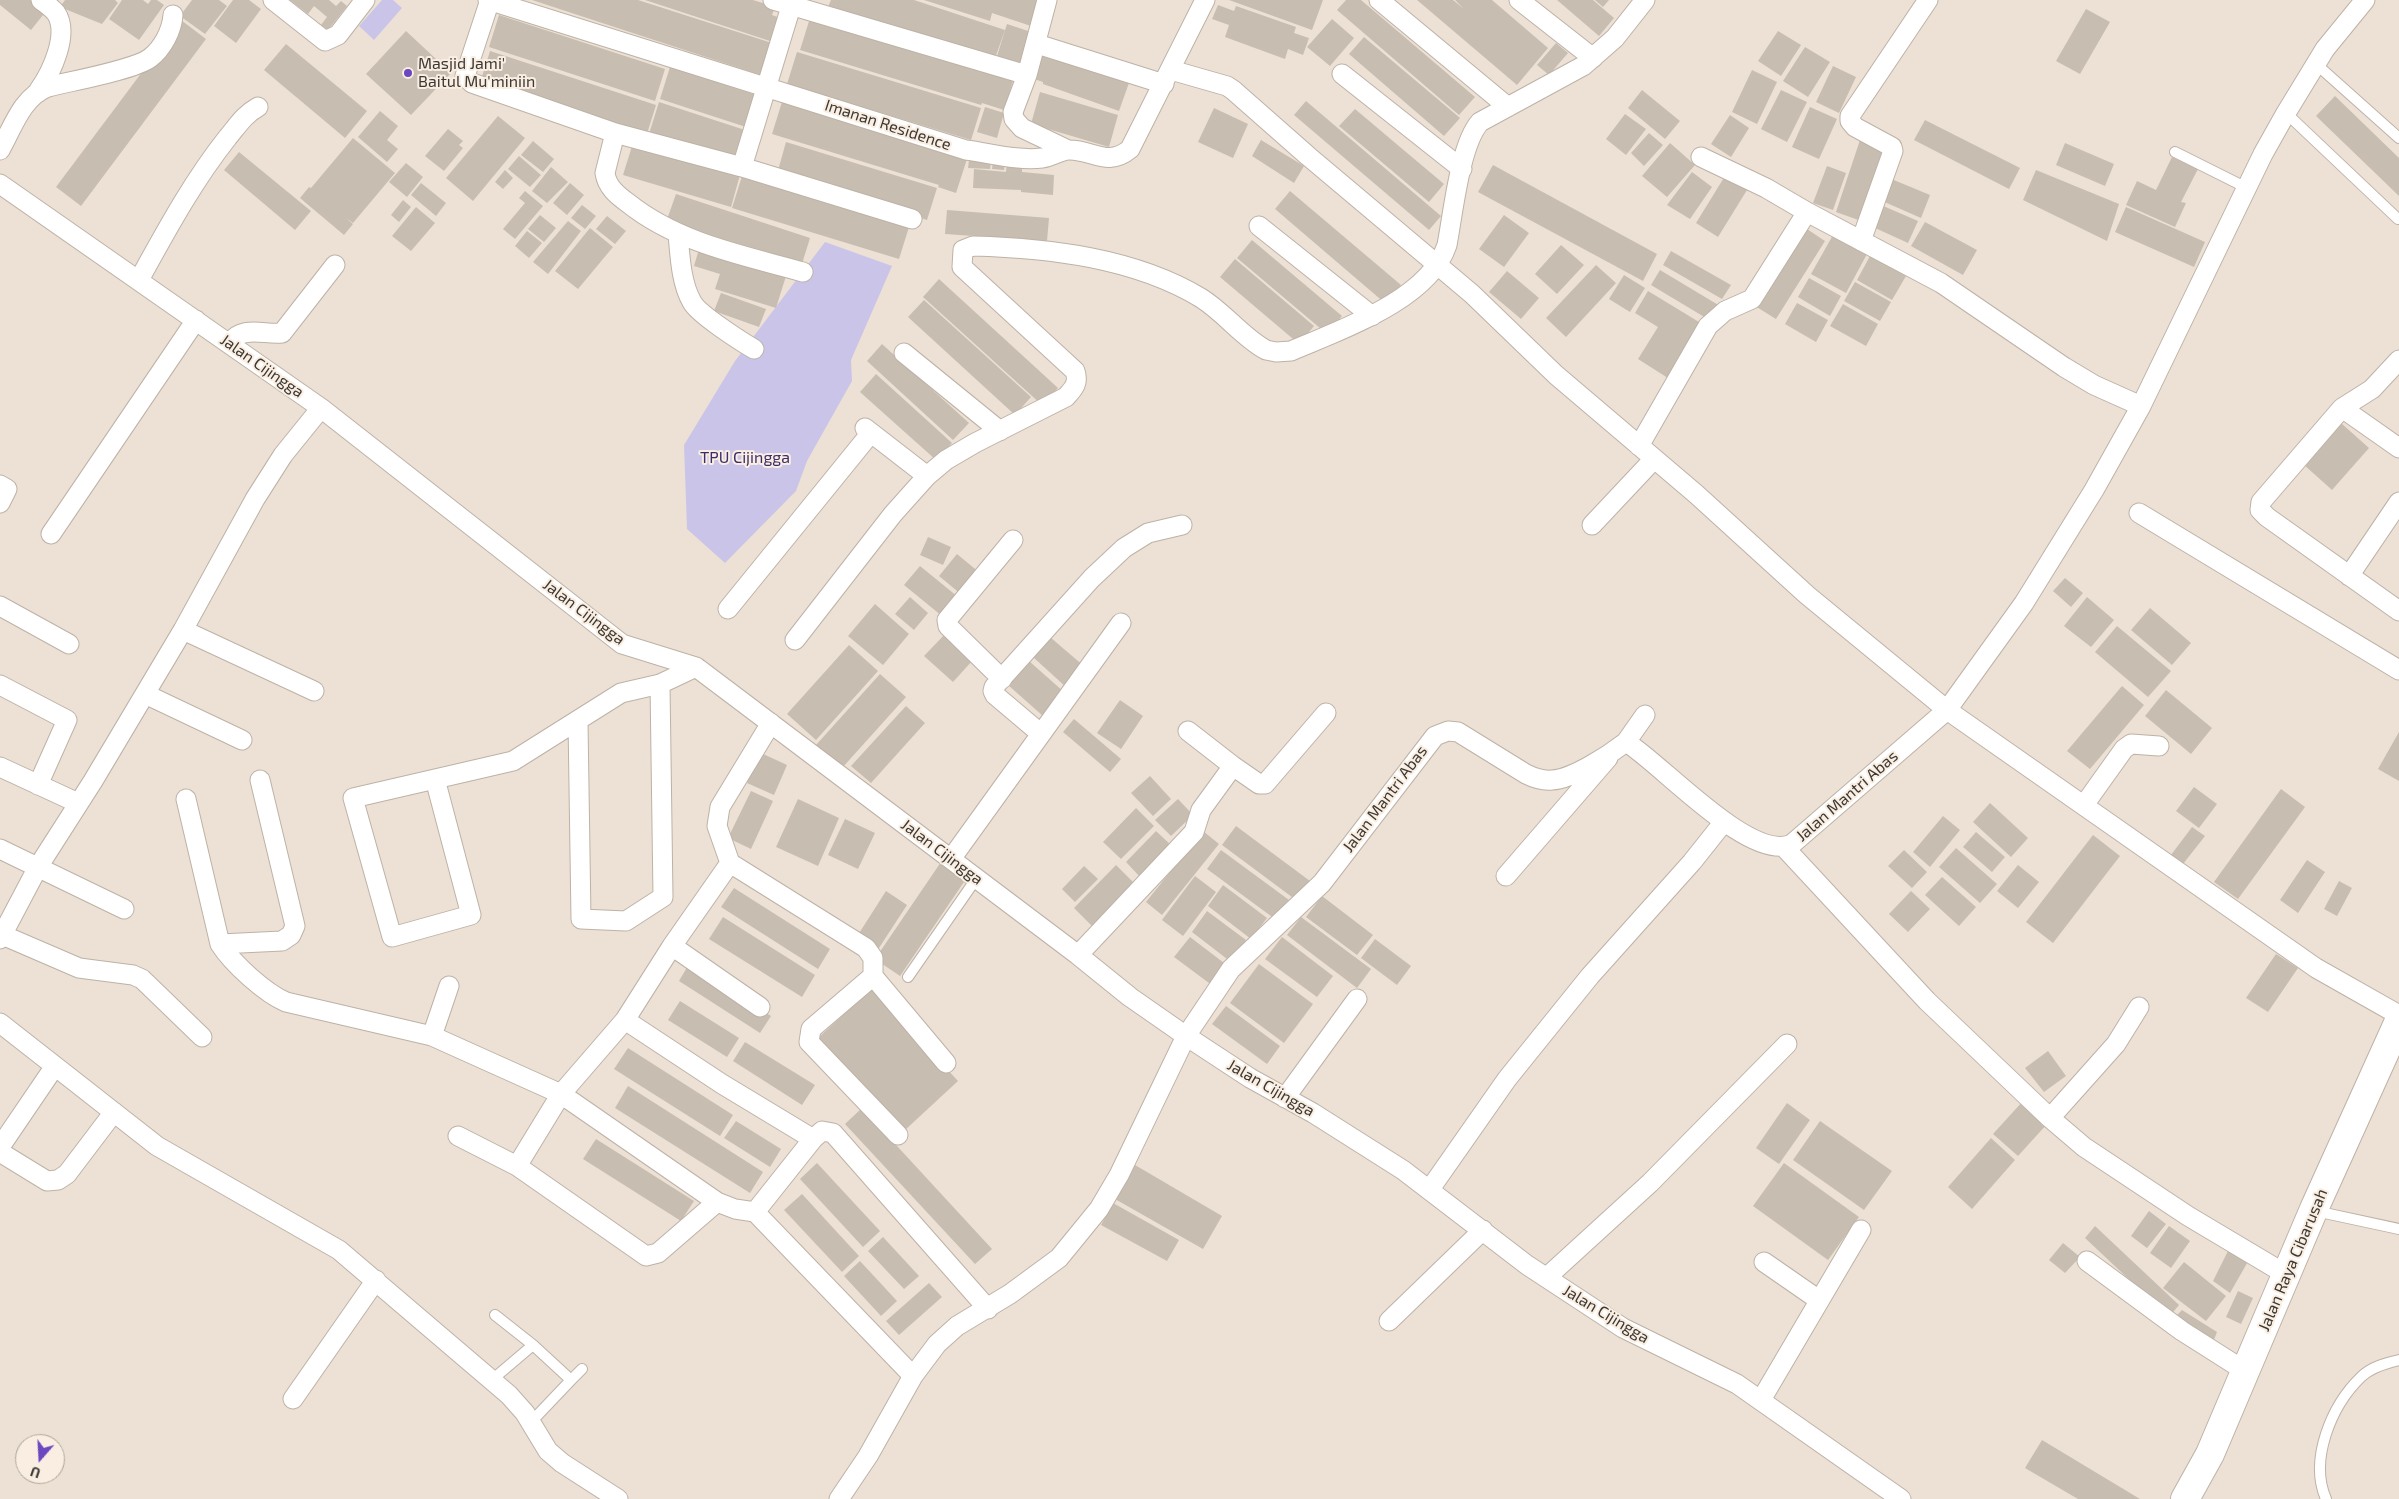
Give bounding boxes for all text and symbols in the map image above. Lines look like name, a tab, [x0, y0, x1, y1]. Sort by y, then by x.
place label: Masjid Jami' Baitul Mu'miniin	[418, 54, 535, 92]
marker: Masjid Jami' Baitul Mu'miniin	[402, 67, 414, 79]
street label: Imanan Residence	[822, 96, 954, 154]
street label: Jalan Cijingga	[217, 330, 307, 402]
park label: TPU Cijingga	[700, 448, 790, 468]
street label: Jalan Cijingga	[539, 575, 629, 649]
street label: Jalan Mantri Abas	[1339, 742, 1431, 856]
street label: Jalan Mantri Abas	[1792, 747, 1902, 845]
street label: Jalan Cijingga	[897, 815, 987, 889]
street label: Jalan Cijingga	[1224, 1055, 1318, 1121]
street label: Jalan Raya Cibarusah	[2254, 1186, 2332, 1334]
street label: Jalan Cijingga	[1559, 1281, 1653, 1347]
north arrow	[15, 1434, 65, 1484]
text: U	[28, 1463, 43, 1482]

